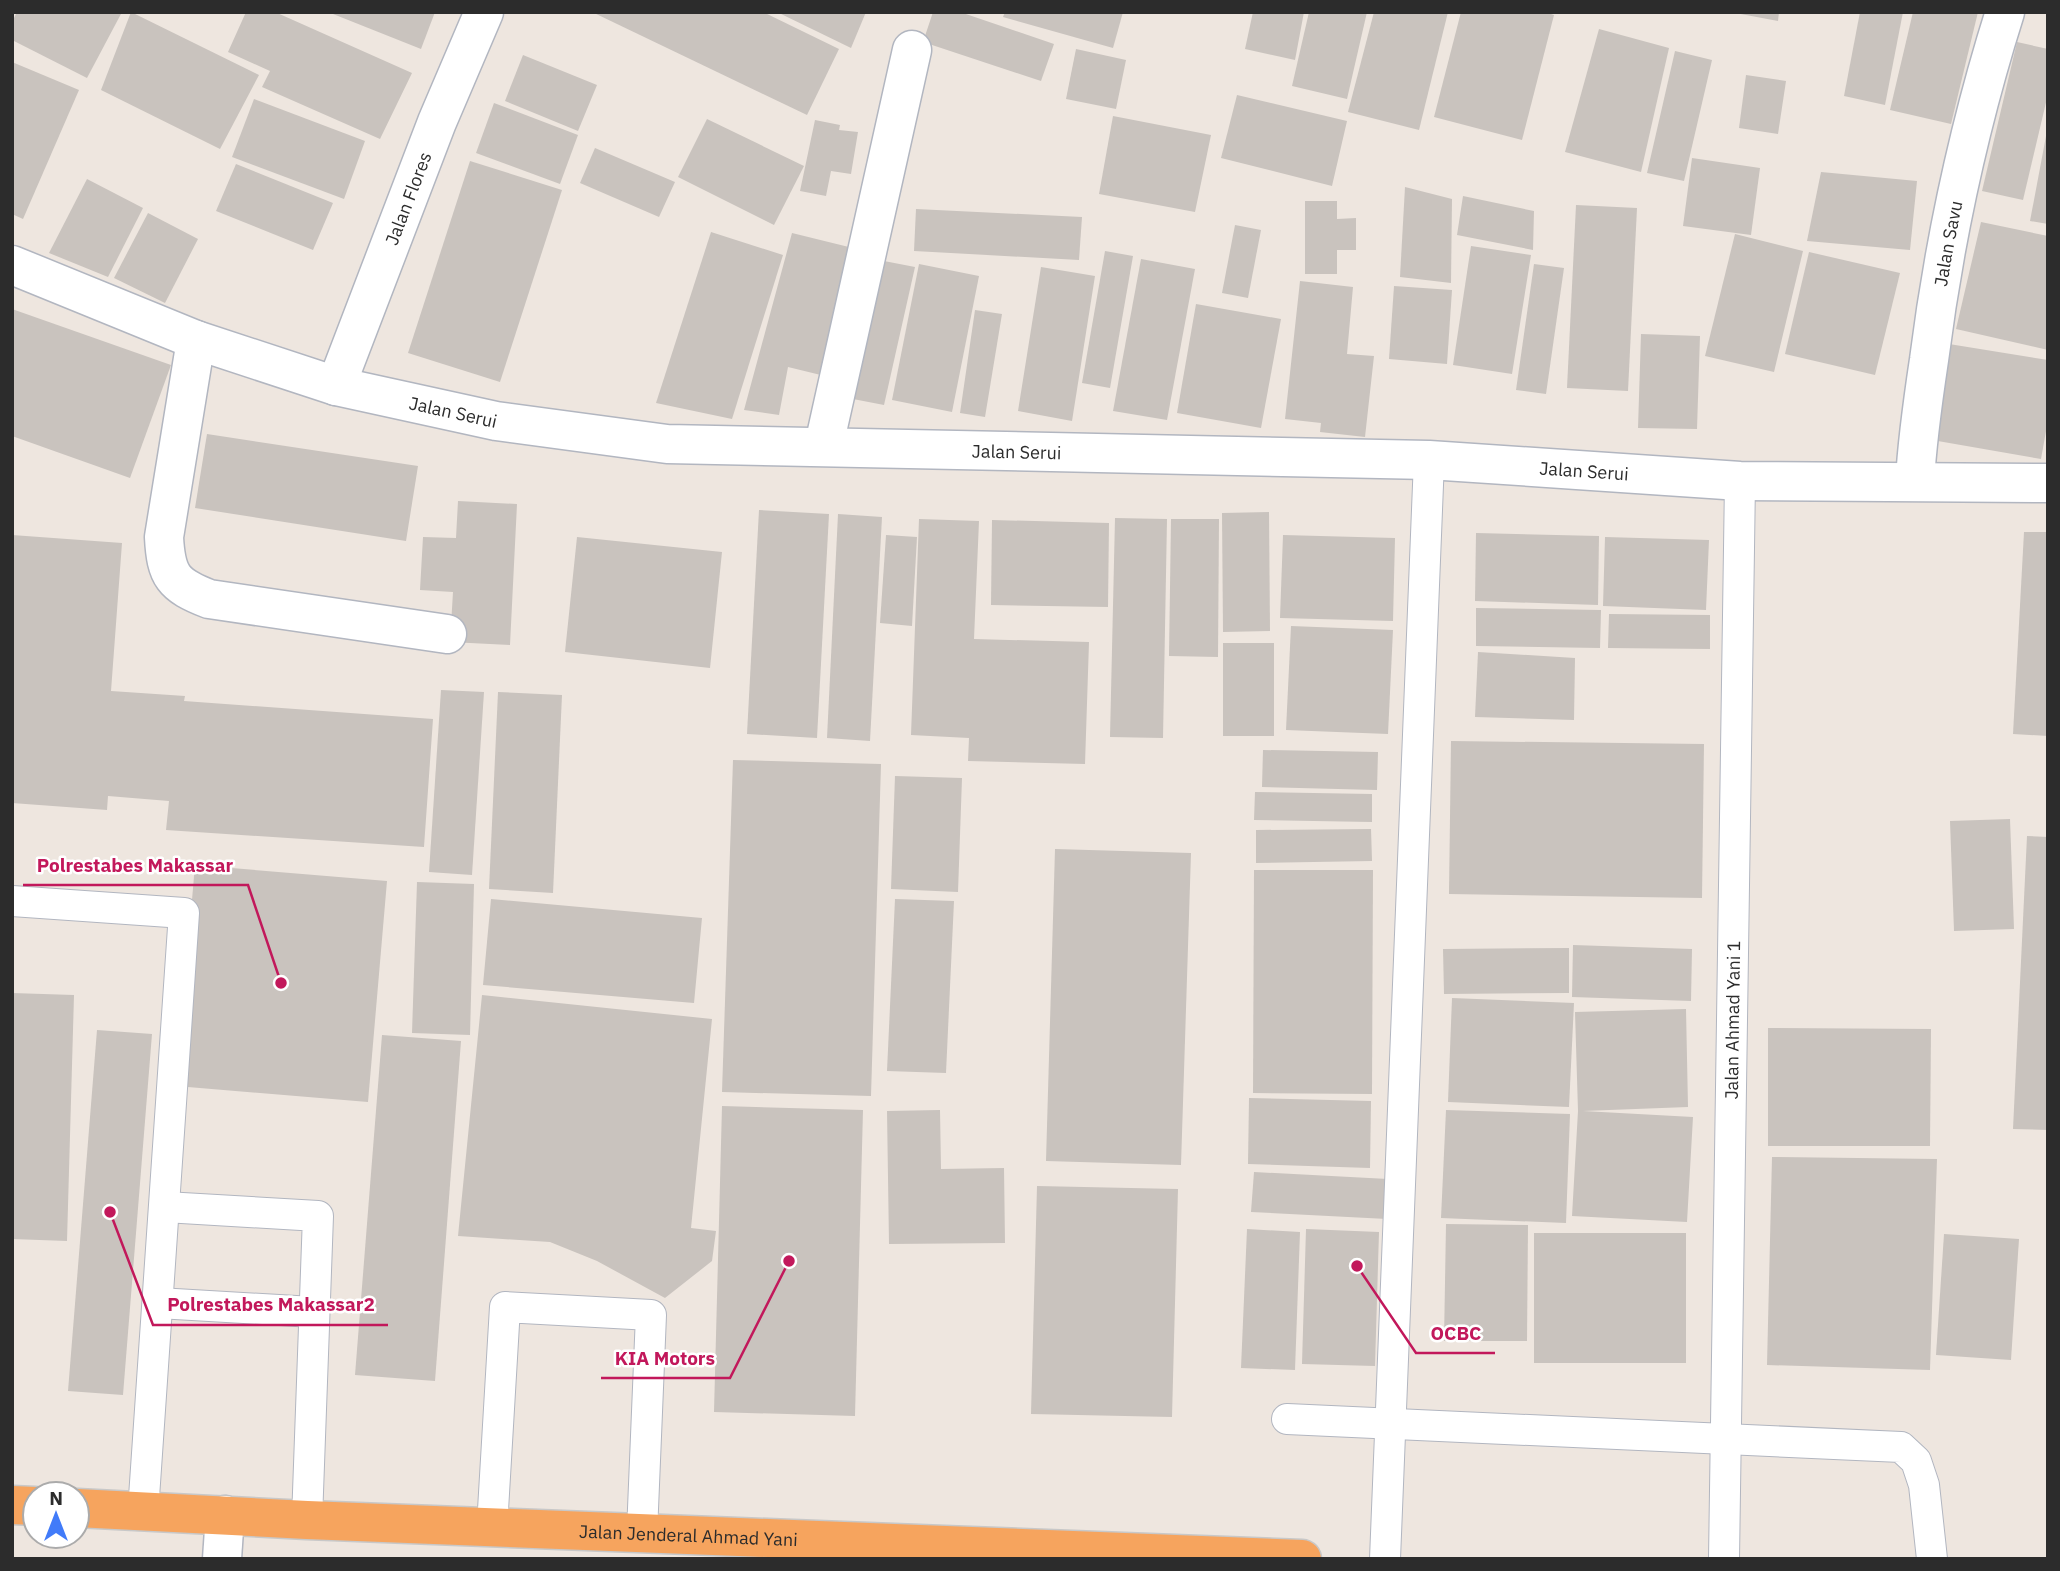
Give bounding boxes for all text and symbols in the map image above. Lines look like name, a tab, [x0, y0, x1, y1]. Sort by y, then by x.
street label: Jalan Flores	[380, 148, 436, 248]
street label: Jalan Savu	[1928, 198, 1967, 288]
street label: Jalan Serui	[407, 391, 499, 432]
street label: Jalan Serui	[972, 439, 1062, 464]
street label: Jalan Serui	[1539, 456, 1630, 485]
callout: Polrestabes Makassar	[23, 845, 248, 885]
text: Polrestabes Makassar	[37, 853, 233, 877]
street label: Jalan Ahmad Yani 1	[1719, 940, 1745, 1100]
callout: Polrestabes Makassar2	[153, 1285, 388, 1325]
text: Polrestabes Makassar2	[167, 1292, 375, 1316]
callout: OCBC	[1416, 1313, 1495, 1353]
text: OCBC	[1431, 1321, 1481, 1345]
callout: KIA Motors	[601, 1338, 730, 1378]
text: KIA Motors	[615, 1346, 715, 1370]
north arrow	[21, 1480, 91, 1550]
text: N	[49, 1486, 63, 1510]
street label: Jalan Jenderal Ahmad Yani	[579, 1519, 798, 1551]

